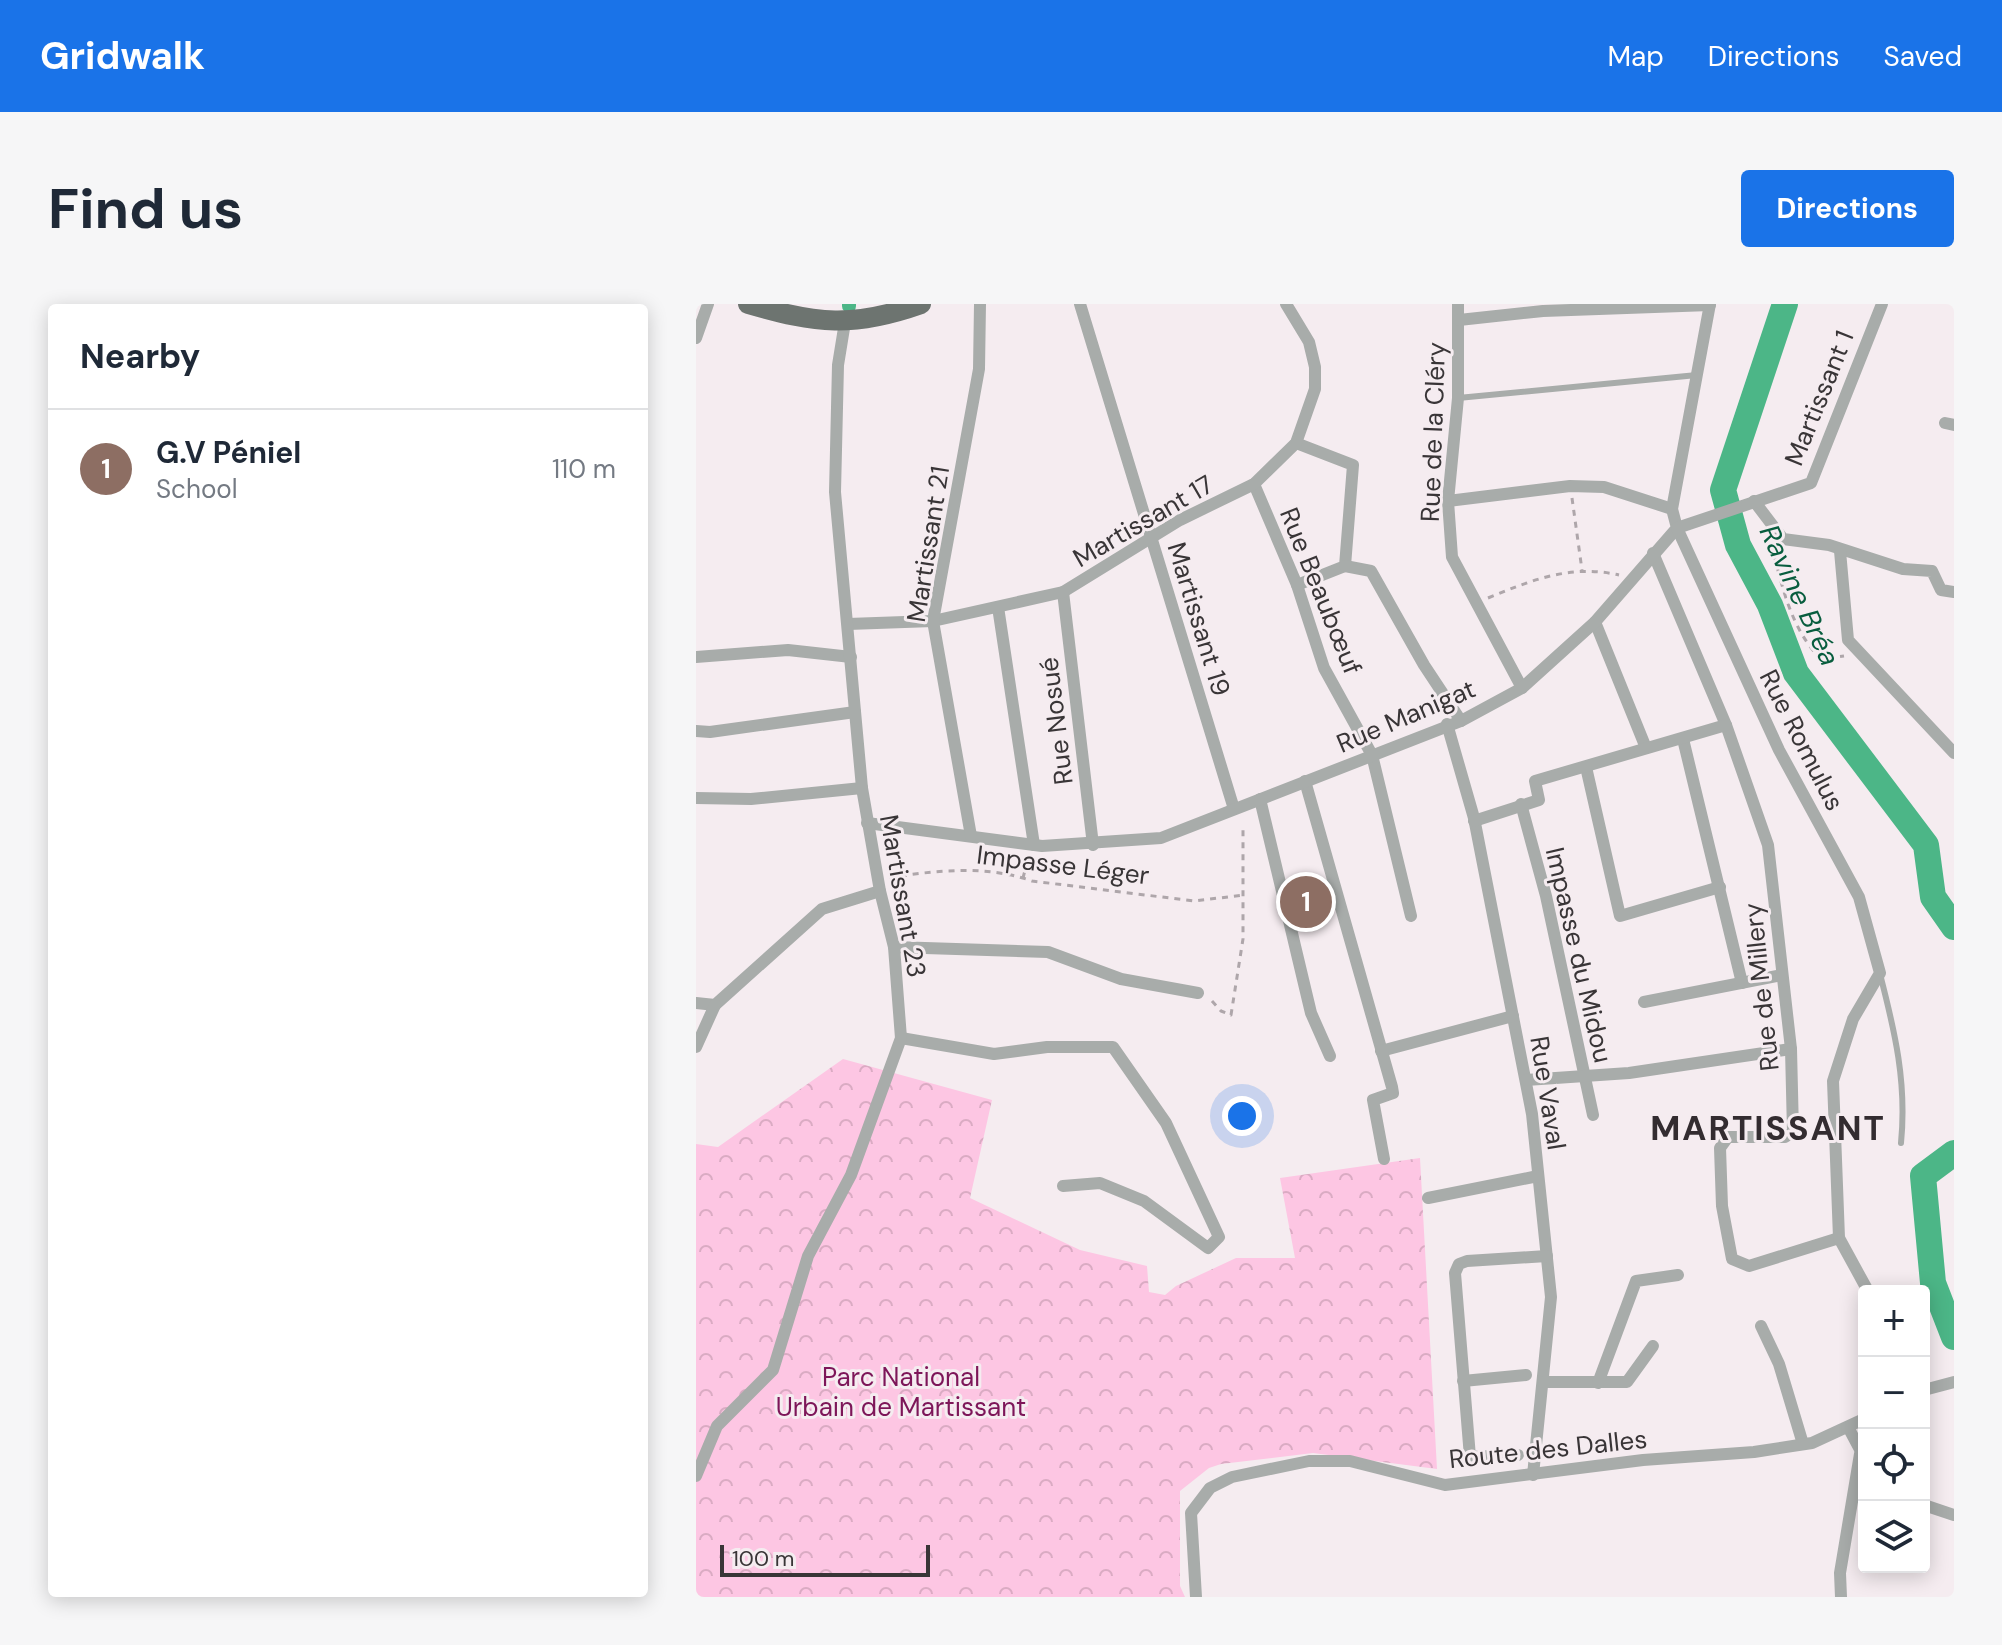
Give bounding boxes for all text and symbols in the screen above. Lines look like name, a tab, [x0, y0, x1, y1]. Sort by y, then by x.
text: Gridwalk	[40, 31, 205, 81]
text: Map	[1607, 38, 1664, 75]
text: Directions	[1708, 38, 1840, 75]
text: Saved	[1884, 38, 1962, 75]
button: Directions	[1741, 170, 1954, 247]
text: Find us	[48, 172, 243, 245]
street label: Martissant 1	[1777, 326, 1861, 470]
text: Nearby	[80, 334, 200, 379]
street label: Rue de la Cléry	[1413, 341, 1453, 523]
text: G.V Péniel	[156, 433, 301, 472]
text: 1	[101, 452, 111, 486]
text: 110 m	[552, 452, 616, 486]
street label: Martissant 21	[899, 464, 957, 624]
street label: Martissant 17	[1067, 467, 1219, 575]
text: School	[156, 472, 238, 506]
street label: Rue Beaubœuf	[1272, 503, 1370, 680]
water label: Ravine Bréa	[1751, 519, 1848, 672]
street label: Martissant 19	[1160, 538, 1238, 700]
street label: Rue Nosué	[1031, 655, 1081, 787]
street label: Rue Romulus	[1752, 664, 1852, 816]
street label: Rue Manigat	[1331, 671, 1481, 761]
street label: Martissant 23	[872, 812, 934, 980]
street label: Impasse Léger	[975, 838, 1151, 892]
street label: Impasse du Midou	[1538, 844, 1620, 1066]
pin: 1	[1280, 872, 1332, 932]
street label: Rue de Millery	[1735, 901, 1787, 1073]
street label: Rue Vaval	[1522, 1034, 1574, 1152]
your location	[1222, 1096, 1262, 1136]
district label: MARTISSANT	[1650, 1106, 1886, 1151]
map controls	[1858, 1285, 1930, 1573]
button: +	[1858, 1285, 1930, 1357]
button: −	[1858, 1357, 1930, 1429]
park label: Parc National Urbain de Martissant	[776, 1360, 1026, 1424]
street label: Route des Dalles	[1447, 1422, 1649, 1476]
button: locate	[1858, 1429, 1930, 1501]
button: layers	[1858, 1501, 1930, 1573]
scale bar	[720, 1541, 930, 1577]
text: 100 m	[732, 1544, 794, 1573]

